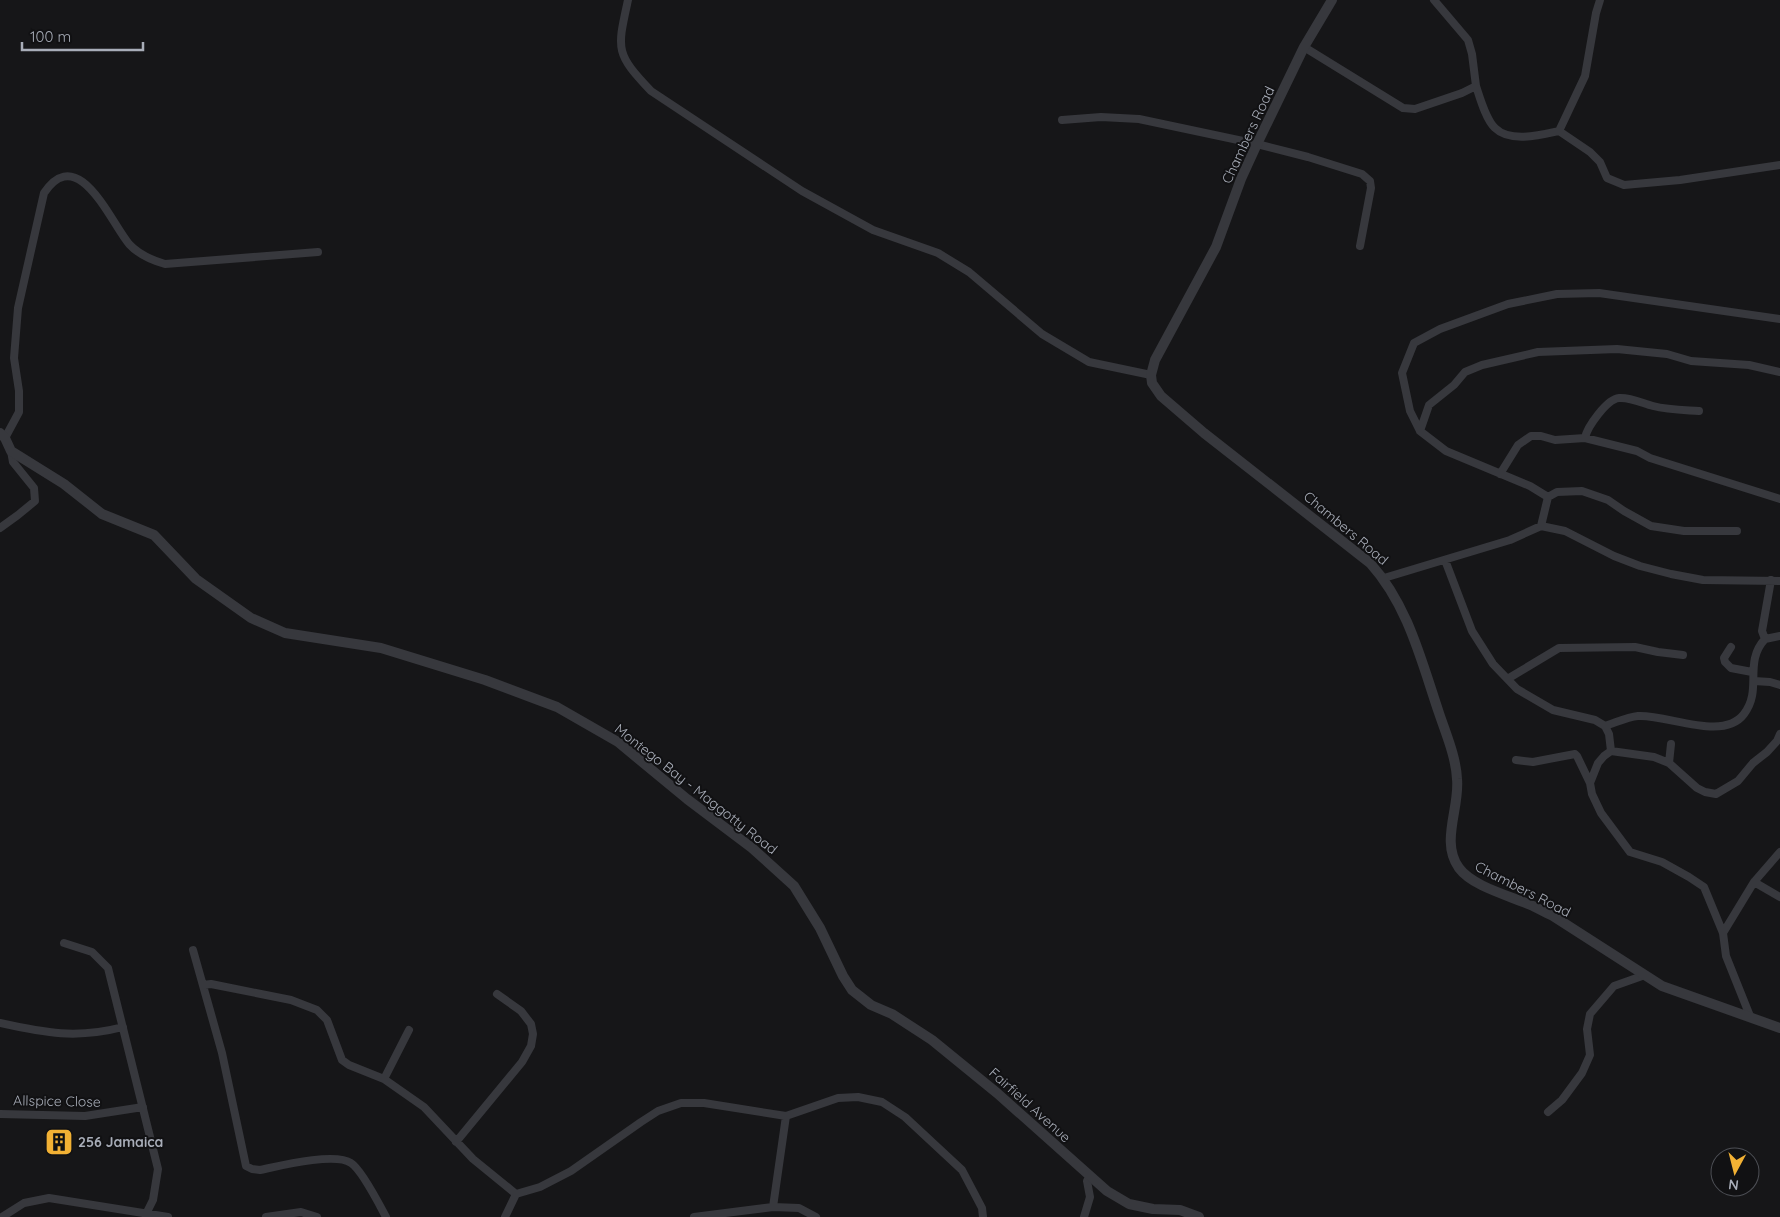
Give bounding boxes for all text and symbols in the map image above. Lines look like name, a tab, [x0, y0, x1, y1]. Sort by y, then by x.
scale bar	[22, 20, 144, 52]
text: 100 m	[30, 27, 71, 46]
street label: Chambers Road	[1218, 83, 1278, 187]
street label: Chambers Road	[1300, 487, 1392, 569]
street label: Montego Bay - Maggotty Road	[611, 720, 781, 858]
street label: Chambers Road	[1472, 857, 1574, 921]
street label: Fairfield Avenue	[985, 1064, 1075, 1146]
street label: Allspice Close	[13, 1091, 101, 1111]
building icon: 256 Jamaica	[44, 1127, 74, 1157]
place label: 256 Jamaica	[78, 1133, 163, 1151]
north arrow	[1710, 1147, 1760, 1197]
text: N	[1727, 1175, 1740, 1194]

